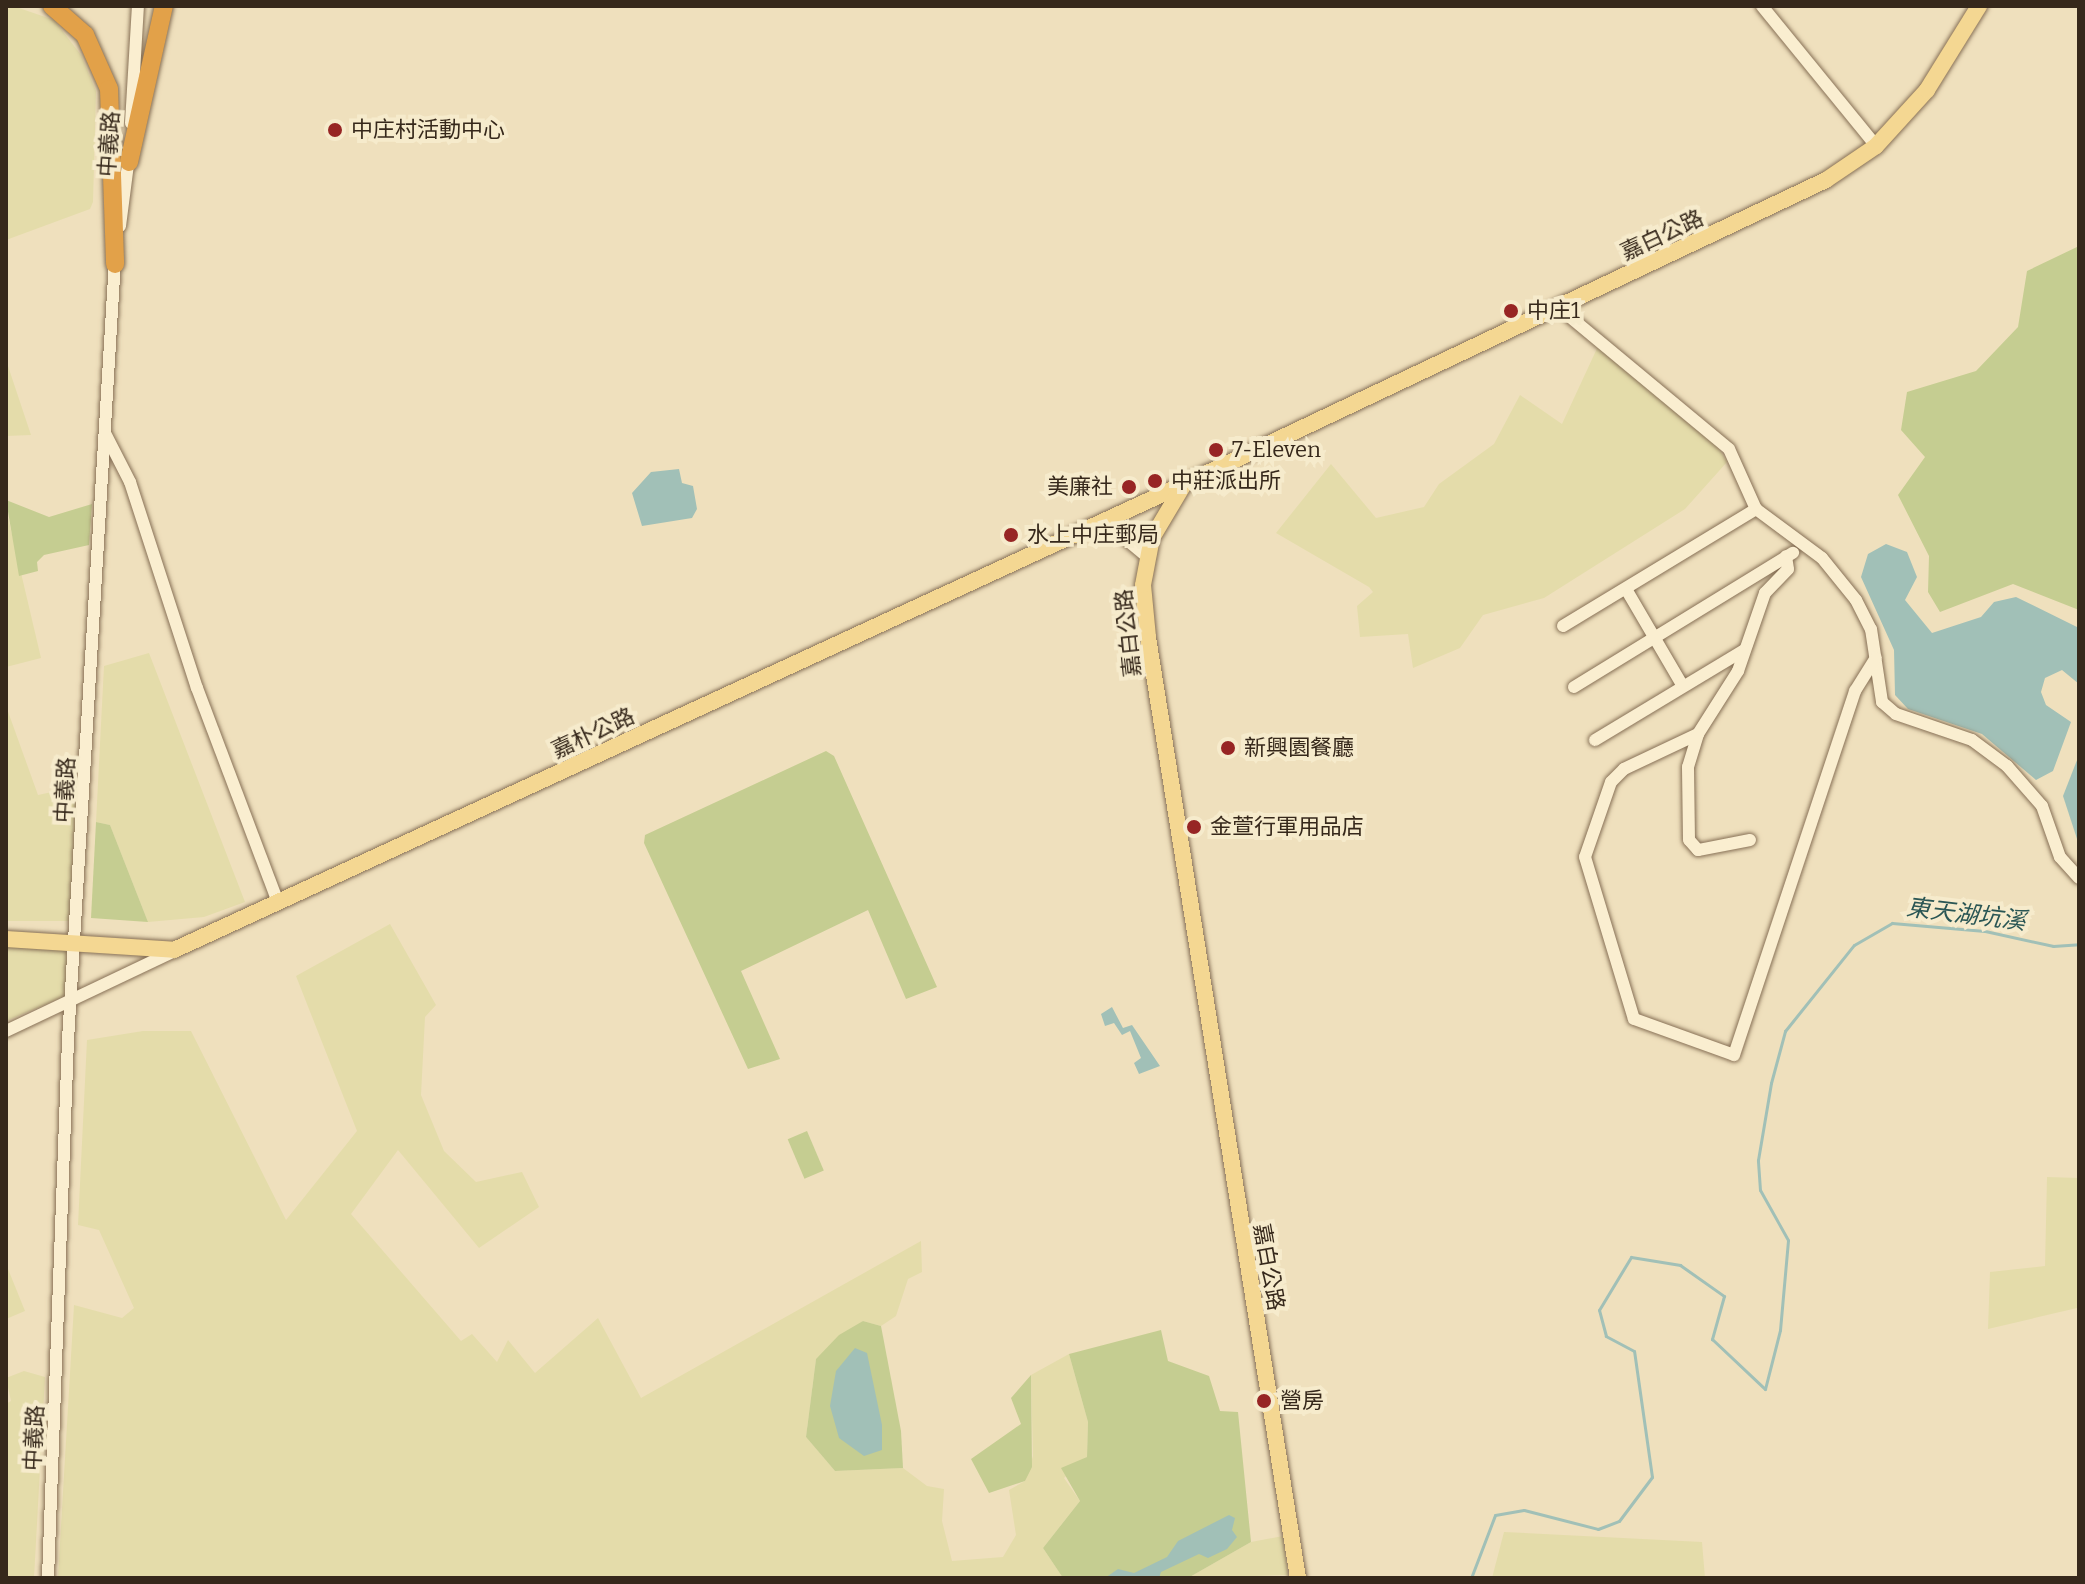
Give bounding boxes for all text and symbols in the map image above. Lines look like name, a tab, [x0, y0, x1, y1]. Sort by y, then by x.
street label: 中義路	[94, 110, 124, 178]
place label: 中庄村活動中心	[351, 117, 505, 143]
marker: 中庄村活動中心	[326, 121, 344, 139]
street label: 嘉白公路	[1617, 204, 1707, 266]
place label: 中庄1	[1527, 298, 1580, 324]
marker: 中庄1	[1502, 302, 1520, 320]
place label: 7-Eleven	[1232, 437, 1321, 463]
marker: 7-Eleven	[1207, 441, 1225, 459]
place label: 中莊派出所	[1171, 468, 1281, 494]
marker: 中莊派出所	[1146, 472, 1164, 490]
place label: 美廉社	[1047, 474, 1113, 500]
marker: 美廉社	[1120, 478, 1138, 496]
place label: 水上中庄郵局	[1027, 522, 1159, 548]
marker: 水上中庄郵局	[1002, 526, 1020, 544]
street label: 嘉白公路	[1110, 588, 1146, 678]
street label: 嘉朴公路	[548, 702, 638, 764]
place label: 新興園餐廳	[1244, 735, 1354, 761]
marker: 新興園餐廳	[1219, 739, 1237, 757]
street label: 中義路	[50, 756, 80, 824]
place label: 金萱行軍用品店	[1210, 814, 1364, 840]
marker: 金萱行軍用品店	[1185, 818, 1203, 836]
water label: 東天湖坑溪	[1905, 893, 2027, 937]
street label: 嘉白公路	[1248, 1221, 1290, 1313]
place label: 營房	[1280, 1388, 1324, 1414]
marker: 營房	[1255, 1392, 1273, 1410]
street label: 中義路	[19, 1404, 49, 1472]

